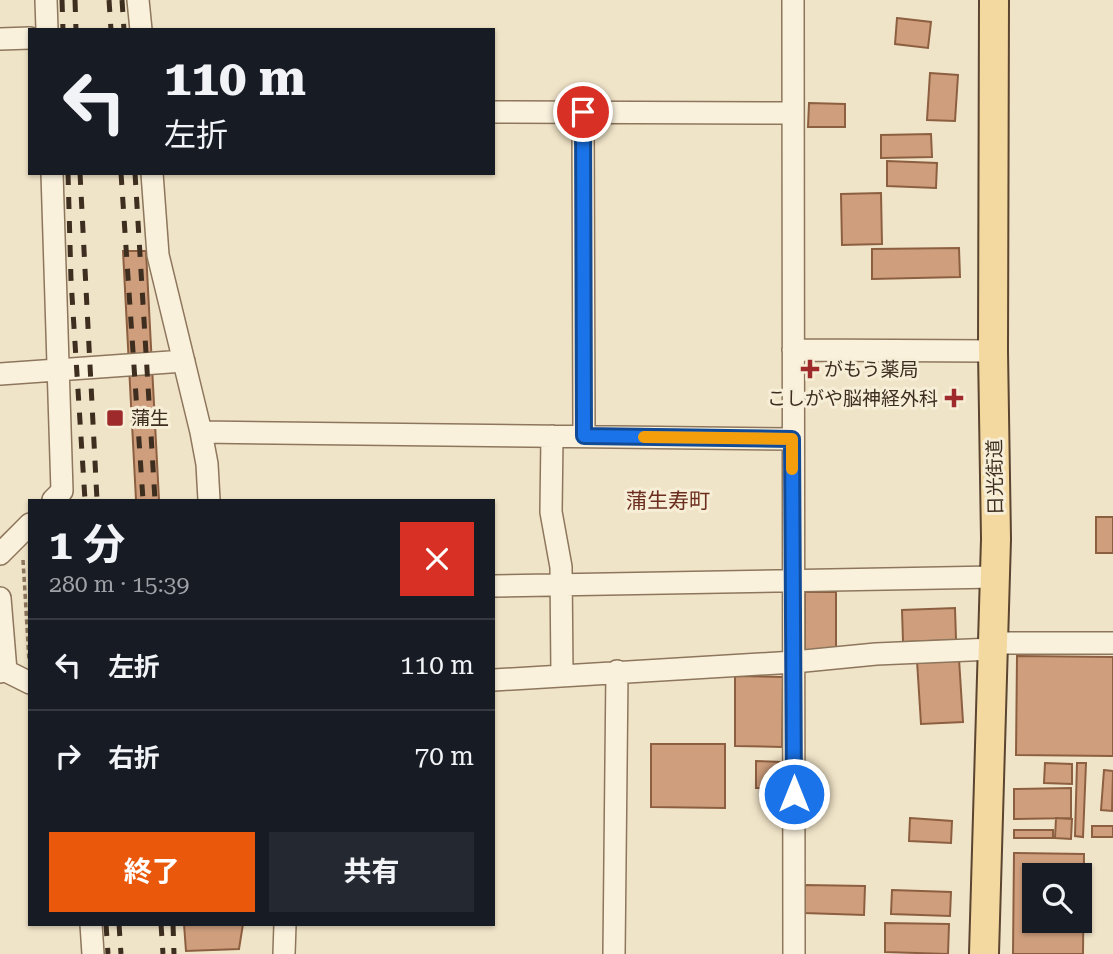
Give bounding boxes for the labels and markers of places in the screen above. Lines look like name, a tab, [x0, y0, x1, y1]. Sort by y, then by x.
pin	[553, 82, 613, 142]
place label: がもう薬局	[824, 358, 918, 381]
marker: がもう薬局	[802, 361, 818, 377]
place label: こしがや脳神経外科	[767, 387, 938, 410]
marker: こしがや脳神経外科	[944, 388, 964, 408]
place label: 蒲生	[131, 407, 169, 430]
marker: 蒲生	[105, 408, 125, 428]

